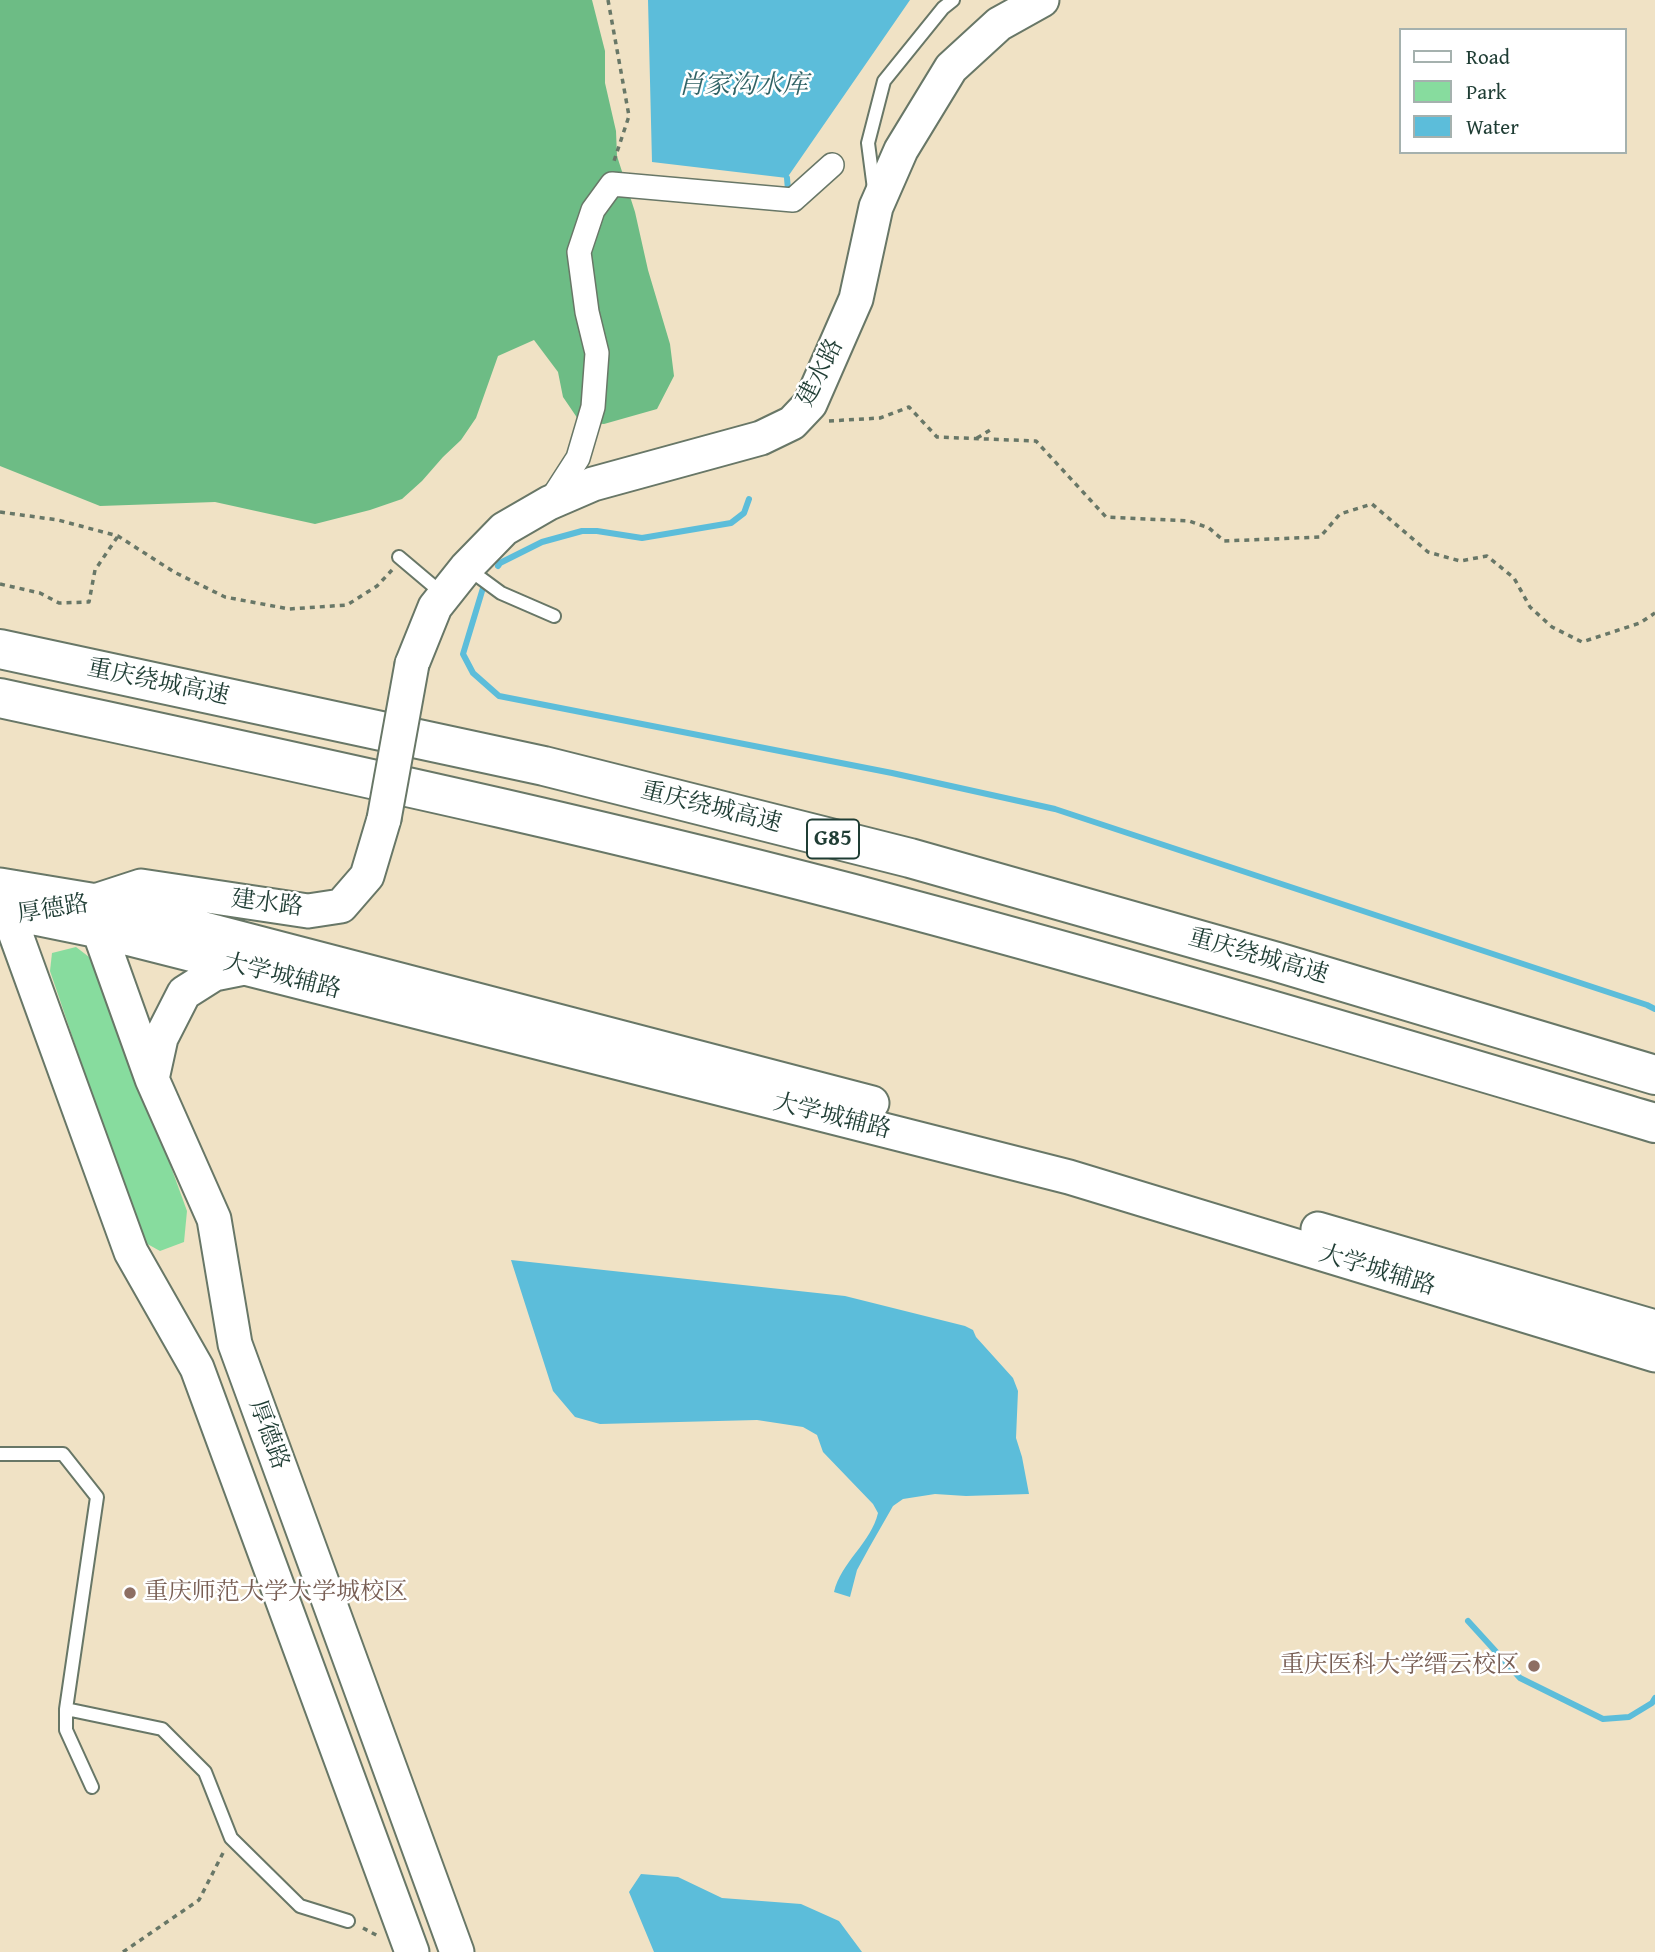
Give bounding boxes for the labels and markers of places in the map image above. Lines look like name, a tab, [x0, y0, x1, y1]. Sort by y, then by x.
place label: 重庆师范大学大学城校区	[144, 1579, 408, 1607]
marker: 重庆师范大学大学城校区	[122, 1585, 138, 1601]
place label: 重庆医科大学缙云校区	[1280, 1652, 1520, 1680]
marker: 重庆医科大学缙云校区	[1526, 1658, 1542, 1674]

